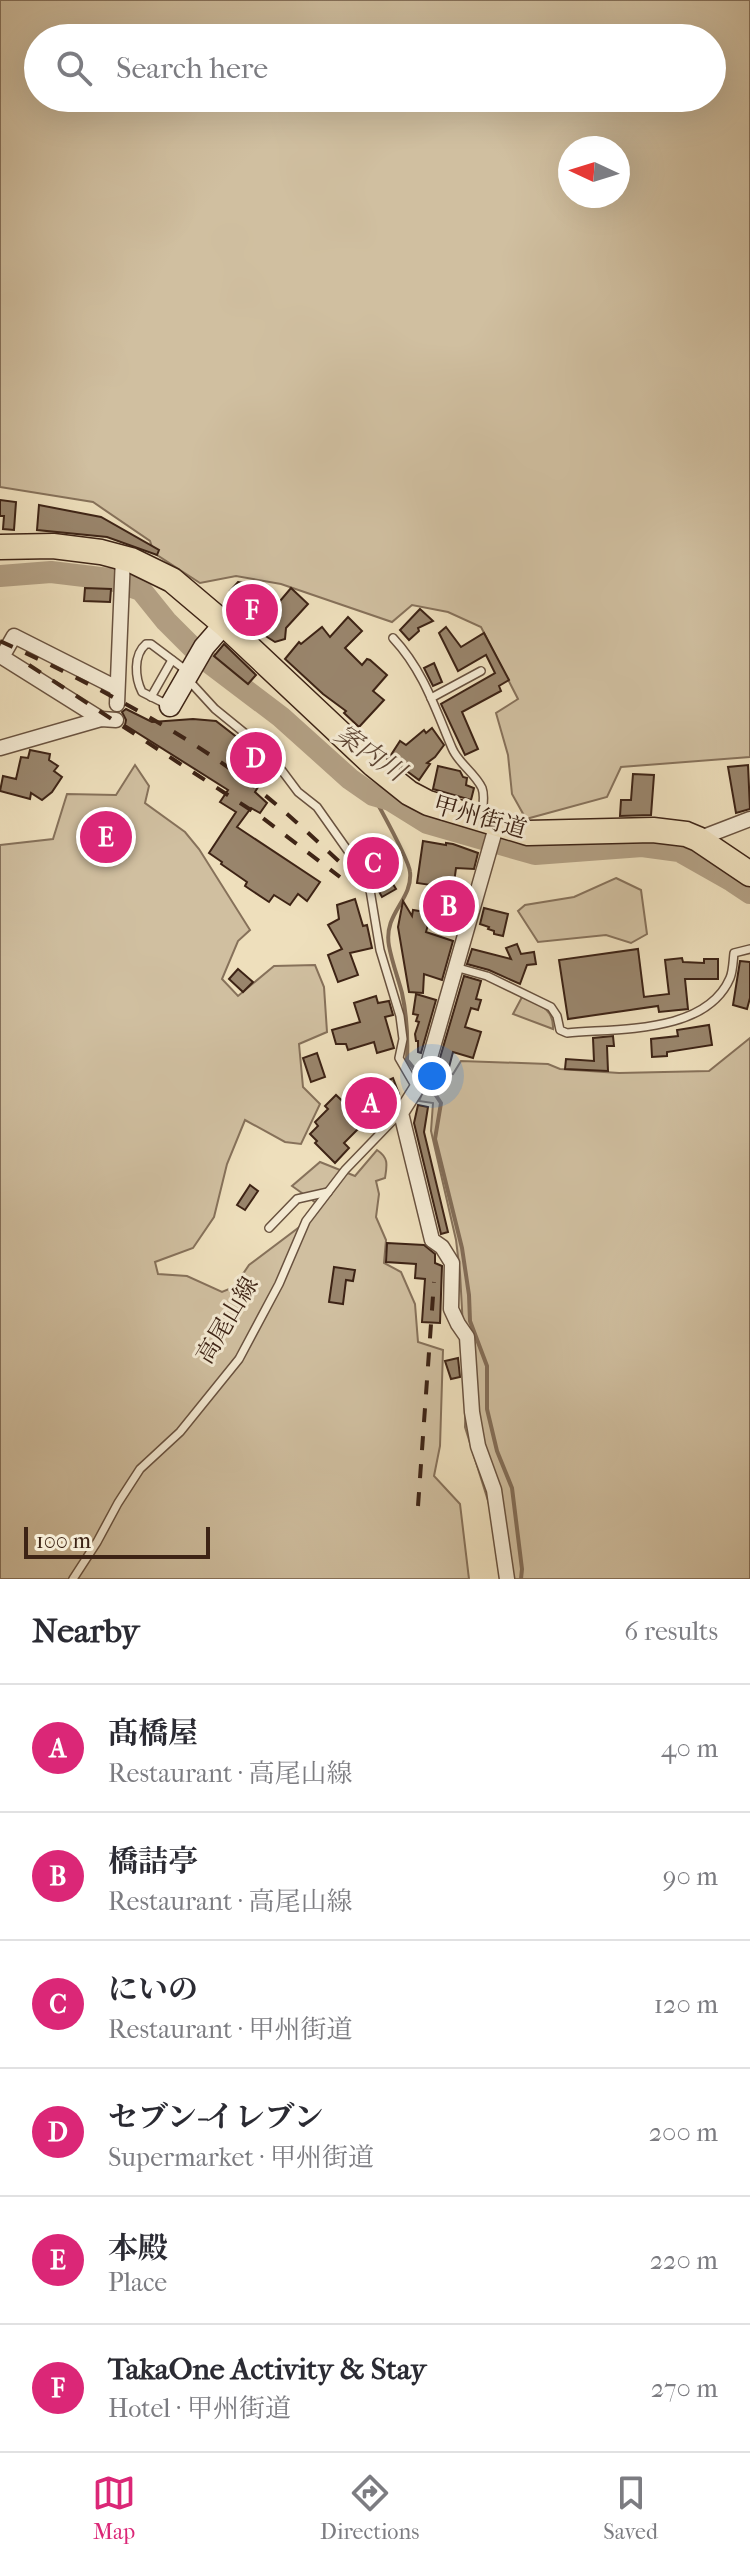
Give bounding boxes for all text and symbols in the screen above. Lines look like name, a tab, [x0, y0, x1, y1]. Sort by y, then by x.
search box	[24, 24, 726, 112]
icon: search	[52, 46, 96, 90]
text: Search here	[116, 51, 268, 86]
north arrow	[558, 136, 630, 208]
pin: F	[226, 580, 278, 640]
water label: 案内川	[329, 718, 413, 789]
pin: D	[230, 728, 282, 788]
street label: 甲州街道	[430, 790, 530, 844]
pin: E	[80, 807, 132, 867]
pin: C	[347, 833, 399, 893]
pin: B	[423, 876, 475, 936]
your location	[412, 1056, 452, 1096]
pin: A	[345, 1073, 397, 1133]
street label: 高尾山線	[190, 1272, 264, 1368]
scale bar	[24, 1523, 210, 1559]
text: 100 m	[36, 1528, 91, 1554]
text: Nearby	[32, 1611, 139, 1651]
text: 6 results	[624, 1616, 718, 1647]
text: 髙橋屋	[108, 1716, 198, 1751]
text: A	[50, 1733, 66, 1764]
text: 40 m	[661, 1733, 718, 1764]
text: Restaurant · 高尾山線	[108, 1758, 353, 1789]
text: 橋詰亭	[108, 1844, 198, 1879]
text: B	[50, 1861, 66, 1892]
text: 90 m	[663, 1861, 718, 1892]
text: Restaurant · 高尾山線	[108, 1886, 353, 1917]
text: にいの	[108, 1972, 198, 2007]
text: C	[49, 1989, 67, 2020]
text: 120 m	[654, 1989, 718, 2020]
text: Restaurant · 甲州街道	[108, 2014, 353, 2045]
text: セブン-イレブン	[108, 2100, 323, 2135]
text: D	[48, 2117, 68, 2148]
text: 200 m	[649, 2117, 718, 2148]
text: Supermarket · 甲州街道	[108, 2142, 374, 2173]
text: 本殿	[108, 2231, 168, 2266]
text: E	[50, 2245, 66, 2276]
text: 220 m	[650, 2245, 718, 2276]
text: Place	[108, 2267, 167, 2298]
text: TakaOne Activity & Stay	[108, 2352, 426, 2387]
text: F	[51, 2373, 65, 2404]
text: 270 m	[651, 2373, 718, 2404]
text: Hotel · 甲州街道	[108, 2393, 291, 2424]
tab: Map	[92, 2471, 136, 2545]
tab: Directions	[320, 2471, 419, 2545]
tab: Saved	[603, 2471, 658, 2545]

